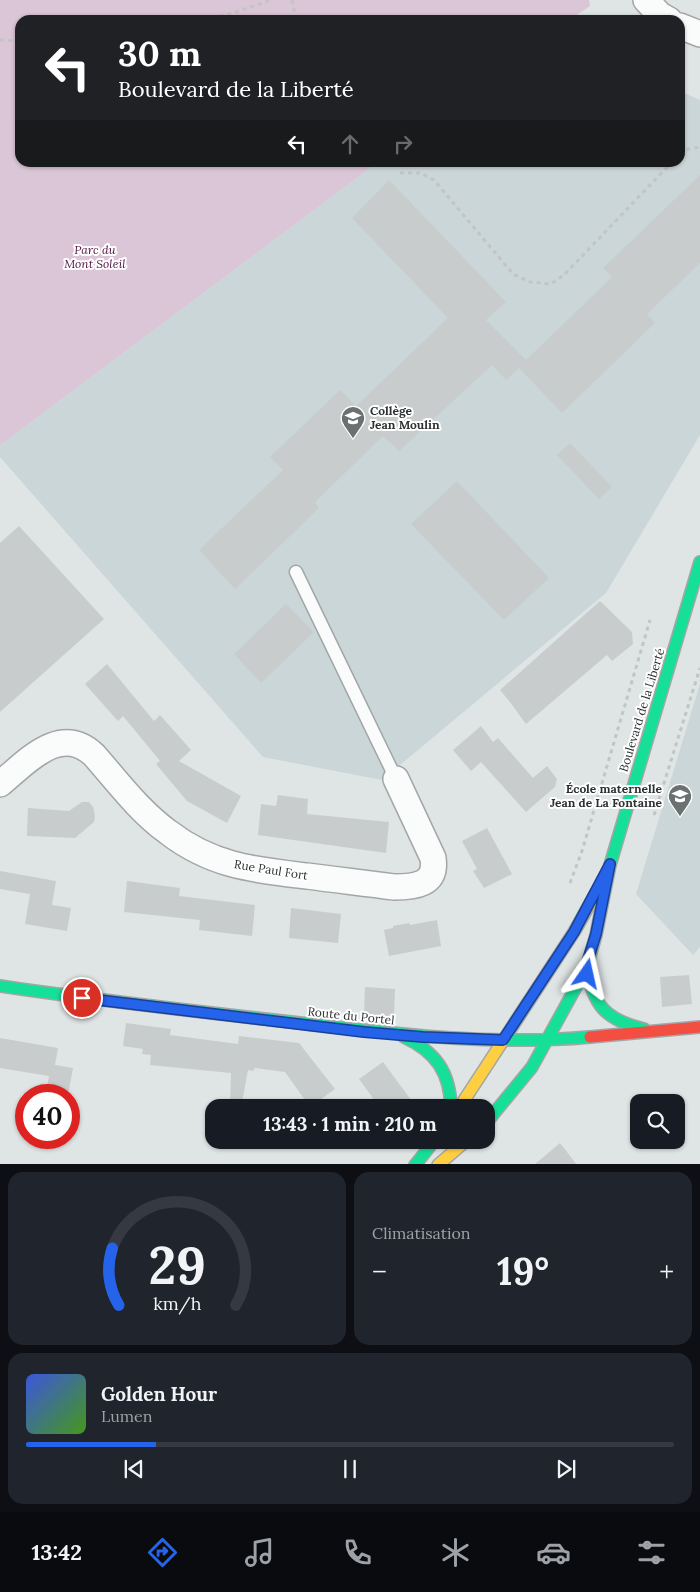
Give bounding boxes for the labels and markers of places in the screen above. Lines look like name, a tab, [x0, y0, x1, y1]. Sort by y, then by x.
place label: Collège Jean Moulin	[370, 403, 440, 432]
school or university icon: Collège Jean Moulin	[340, 405, 366, 439]
place label: École maternelle Jean de La Fontaine	[550, 781, 663, 810]
school or university icon: École maternelle Jean de La Fontaine	[667, 783, 693, 817]
pin	[61, 977, 103, 1019]

